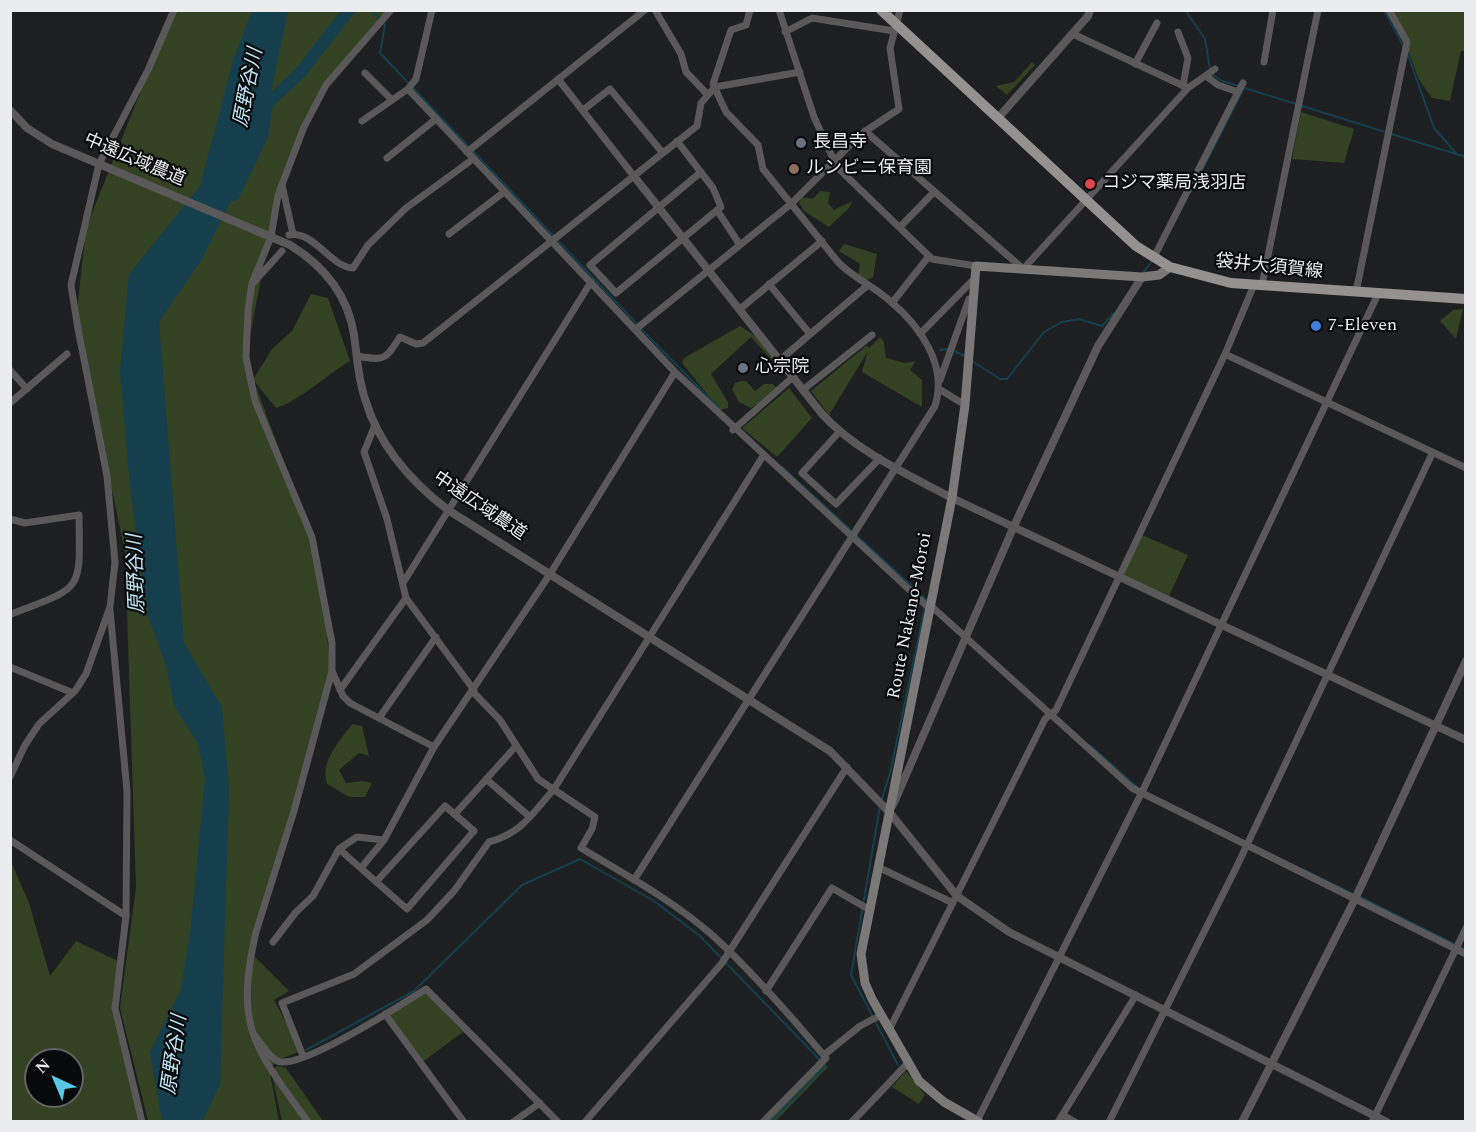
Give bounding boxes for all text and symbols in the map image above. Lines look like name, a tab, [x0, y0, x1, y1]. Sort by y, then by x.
water label: 原野谷川	[231, 46, 269, 130]
street label: 中遠広域農道	[80, 130, 188, 192]
place label: 長昌寺	[813, 132, 867, 154]
marker: 長昌寺	[794, 136, 808, 150]
place label: ルンビニ保育園	[806, 158, 932, 180]
marker: ルンビニ保育園	[787, 162, 801, 176]
place label: コジマ薬局浅羽店	[1102, 173, 1246, 195]
marker: コジマ薬局浅羽店	[1083, 177, 1097, 191]
street label: 袋井大須賀線	[1214, 252, 1324, 284]
place label: 7-Eleven	[1328, 315, 1397, 337]
marker: 7-Eleven	[1309, 319, 1323, 333]
place label: 心宗院	[755, 357, 809, 379]
marker: 心宗院	[736, 361, 750, 375]
street label: 中遠広域農道	[428, 468, 530, 546]
street label: Route Nakano-Moroi	[884, 531, 938, 701]
water label: 原野谷川	[125, 534, 151, 614]
water label: 原野谷川	[159, 1014, 193, 1096]
north arrow	[24, 1048, 84, 1108]
text: N	[30, 1053, 56, 1080]

